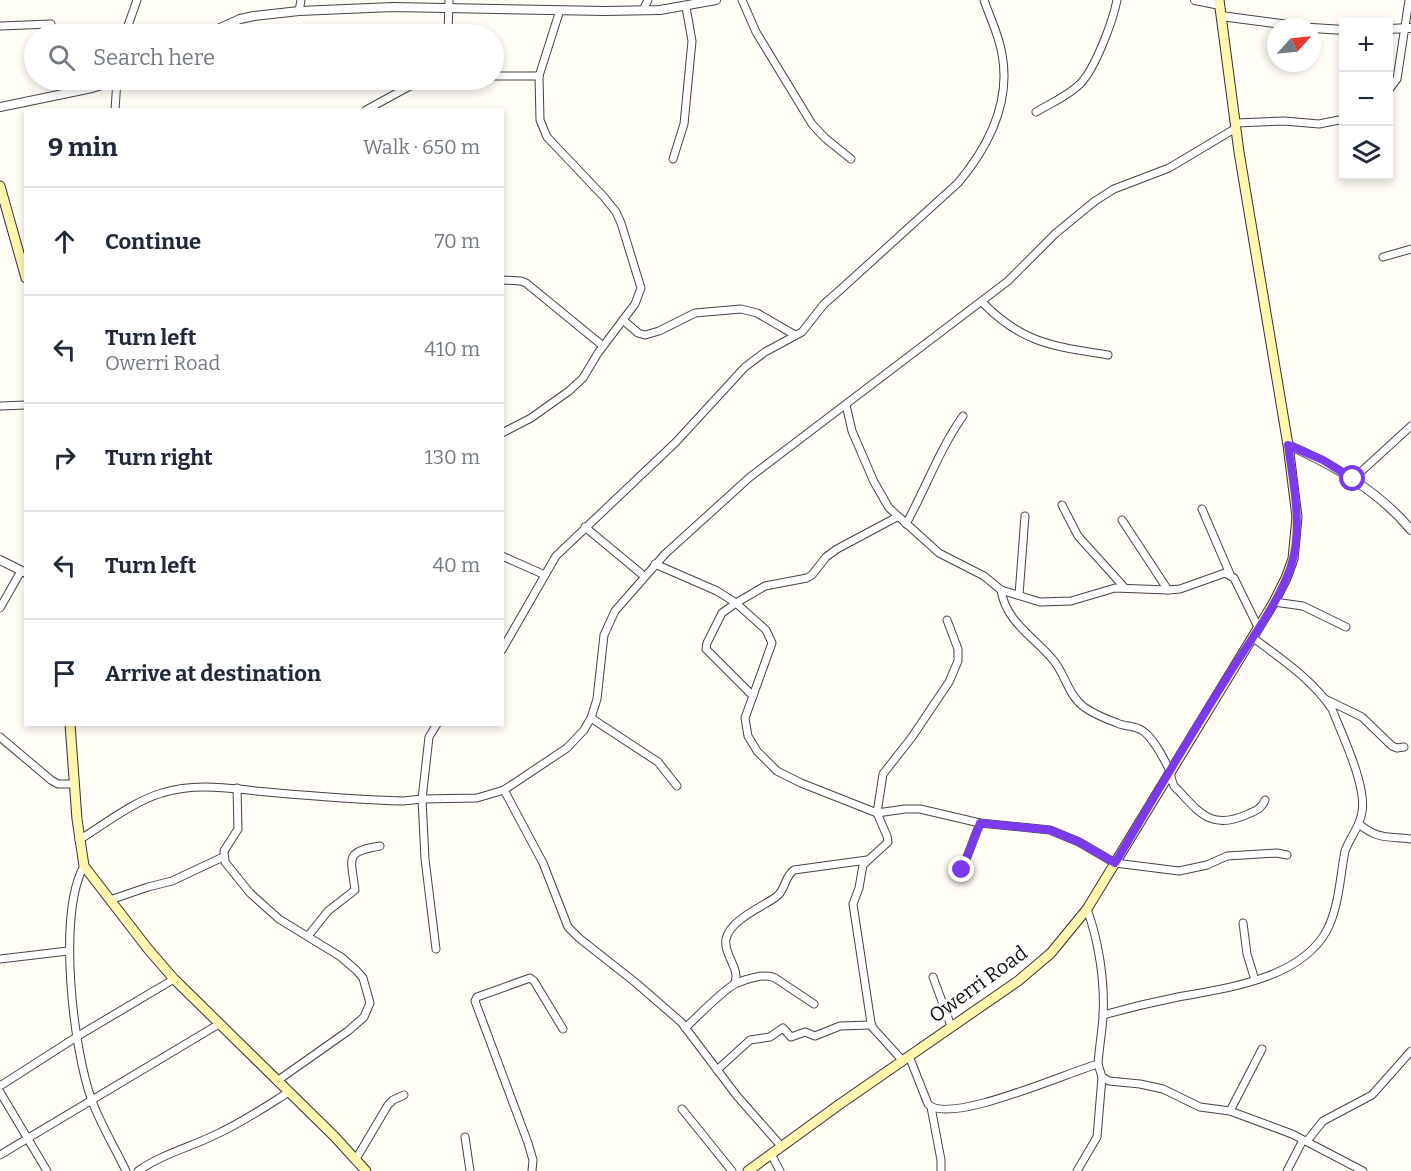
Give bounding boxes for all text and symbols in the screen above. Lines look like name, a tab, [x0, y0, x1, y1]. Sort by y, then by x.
north arrow	[1267, 18, 1321, 72]
map controls	[1339, 18, 1393, 180]
button: +	[1339, 18, 1393, 72]
search box	[24, 24, 504, 90]
icon: search	[45, 41, 78, 74]
text: Search here	[93, 44, 215, 71]
button: −	[1339, 72, 1393, 126]
button: layers	[1339, 126, 1393, 180]
text: 9 min	[48, 132, 118, 163]
text: Walk · 650 m	[363, 135, 480, 159]
icon: ahead	[48, 225, 81, 258]
text: Continue	[105, 228, 201, 255]
text: 70 m	[434, 229, 480, 253]
text: Turn left	[105, 324, 197, 351]
icon: left	[48, 333, 81, 366]
text: 410 m	[424, 337, 480, 361]
text: Owerri Road	[105, 351, 220, 375]
icon: right	[48, 441, 81, 474]
text: Turn right	[105, 444, 213, 471]
text: 130 m	[425, 445, 480, 469]
route start	[1339, 465, 1365, 491]
icon: left	[48, 549, 81, 582]
text: Turn left	[105, 552, 197, 579]
text: 40 m	[432, 553, 480, 577]
icon: arrive	[48, 657, 81, 690]
text: Arrive at destination	[105, 660, 321, 687]
route end	[948, 856, 974, 882]
street label: Owerri Road	[924, 940, 1032, 1028]

